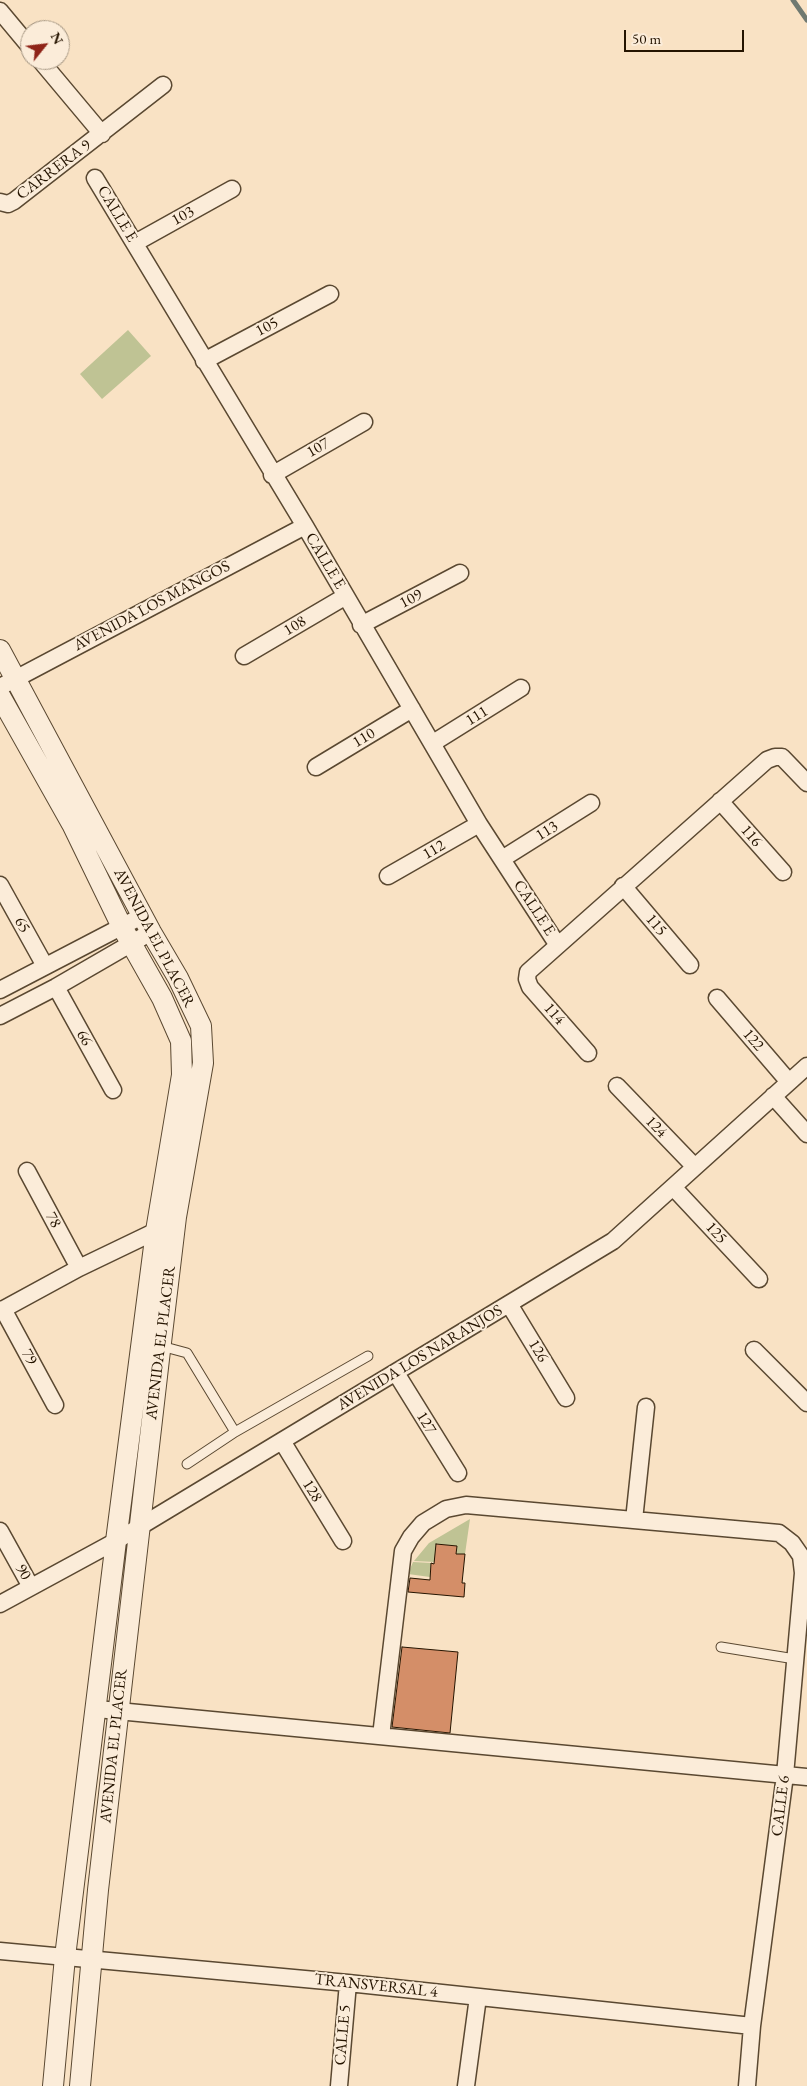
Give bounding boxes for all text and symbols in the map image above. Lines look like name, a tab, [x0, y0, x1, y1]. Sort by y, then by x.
north arrow	[20, 20, 70, 70]
scale bar	[627, 20, 747, 52]
text: N	[47, 29, 68, 48]
text: 50 m	[632, 29, 661, 48]
street label: CARRERA 9	[13, 136, 95, 204]
street label: CALLE E	[93, 182, 141, 246]
street label: 103	[168, 202, 198, 230]
street label: 105	[252, 313, 282, 341]
street label: 107	[303, 434, 333, 462]
street label: CALLE E	[301, 529, 349, 593]
street label: AVENIDA LOS MANGOS	[71, 557, 233, 655]
street label: 109	[396, 585, 426, 613]
street label: 108	[280, 612, 310, 640]
street label: 111	[462, 702, 492, 730]
street label: 110	[349, 724, 379, 752]
street label: 113	[532, 817, 562, 845]
street label: 116	[736, 821, 766, 851]
street label: 112	[419, 836, 449, 864]
street label: AVENIDA EL PLACER	[109, 865, 199, 1011]
street label: CALLE E	[509, 877, 559, 939]
street label: 115	[641, 910, 671, 940]
street label: 65	[10, 914, 34, 936]
street label: 114	[539, 999, 569, 1029]
street label: 122	[738, 1025, 768, 1055]
street label: 66	[72, 1027, 96, 1049]
street label: 124	[641, 1112, 671, 1142]
street label: 78	[41, 1209, 65, 1231]
street label: 125	[701, 1218, 731, 1248]
street label: AVENIDA EL PLACER	[142, 1265, 180, 1421]
street label: AVENIDA LOS NARANJOS	[334, 1301, 506, 1415]
street label: 126	[524, 1336, 552, 1366]
street label: 79	[17, 1346, 41, 1368]
street label: 127	[412, 1408, 440, 1438]
street label: 128	[298, 1476, 326, 1506]
street label: 90	[11, 1561, 35, 1583]
street label: AVENIDA EL PLACER	[96, 1668, 132, 1824]
street label: CALLE 6	[768, 1775, 794, 1837]
street label: TRANSVERSAL 4	[313, 1970, 439, 2002]
street label: CALLE 5	[331, 2004, 355, 2066]

